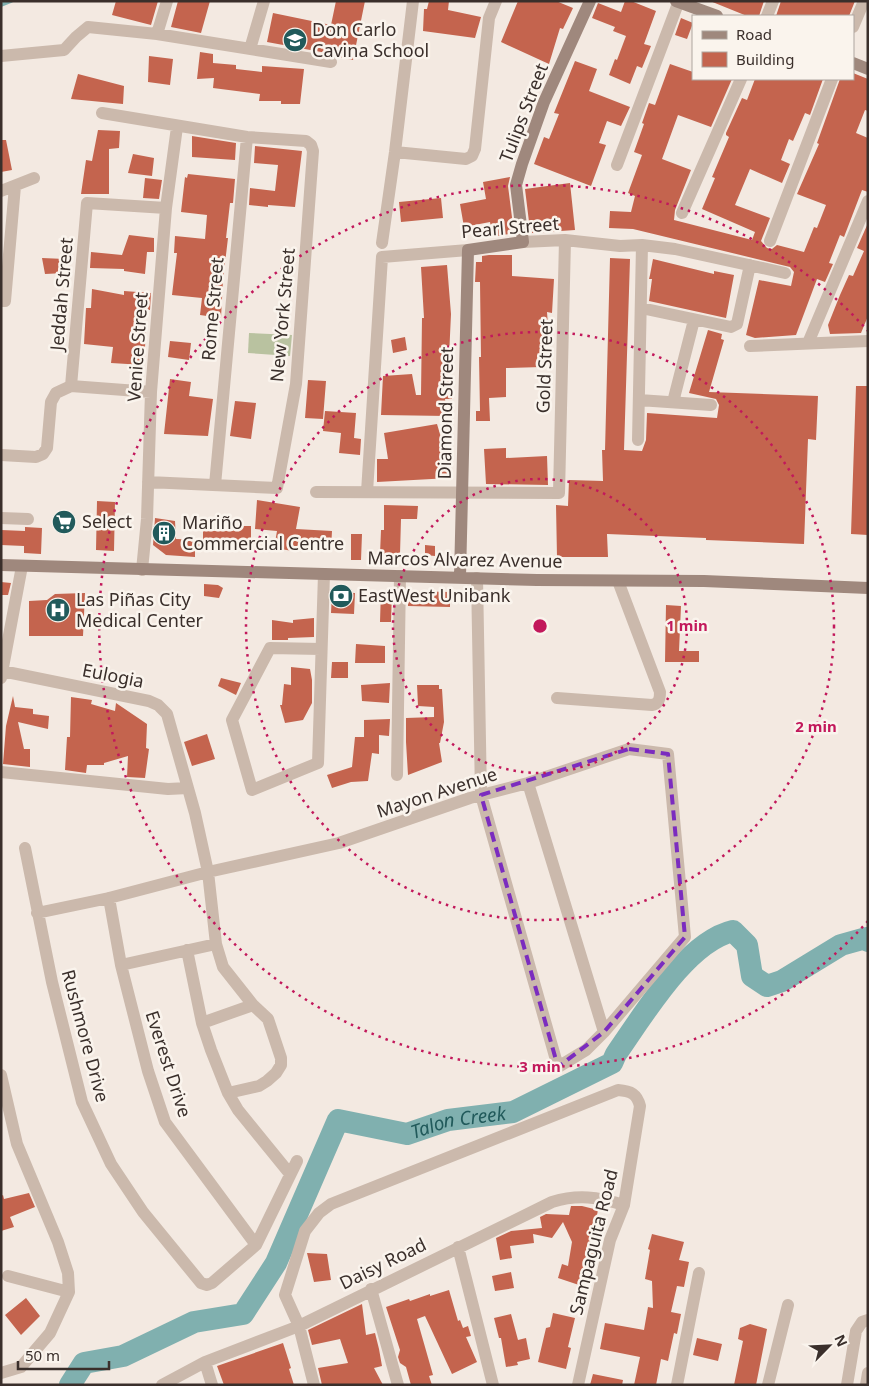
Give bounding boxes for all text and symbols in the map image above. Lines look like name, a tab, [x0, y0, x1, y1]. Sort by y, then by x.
legend	[692, 15, 854, 80]
place label: Don Carlo Cavina School	[312, 17, 429, 62]
text: Road	[736, 24, 772, 44]
school or university icon: Don Carlo Cavina School	[282, 27, 308, 53]
text: Building	[736, 49, 794, 69]
street label: Tulips Street	[493, 59, 553, 166]
street label: Pearl Street	[460, 211, 560, 243]
street label: Jeddah Street	[44, 236, 78, 353]
street label: New York Street	[264, 246, 300, 383]
street label: Rome Street	[196, 256, 229, 362]
street label: Venice Street	[121, 291, 153, 403]
street label: Gold Street	[530, 318, 558, 414]
street label: Diamond Street	[432, 346, 458, 480]
supermarket icon: Select	[51, 509, 77, 535]
place label: Select	[82, 509, 132, 533]
place label: Mariño Commercial Centre	[182, 510, 344, 555]
building icon: Mariño Commercial Centre	[151, 520, 177, 546]
street label: Marcos Alvarez Avenue	[367, 545, 563, 573]
bank icon: EastWest Unibank	[328, 583, 354, 609]
place label: EastWest Unibank	[358, 583, 511, 607]
place label: Las Piñas City Medical Center	[76, 587, 204, 632]
hospital icon: Las Piñas City Medical Center	[45, 597, 71, 623]
text: 1 min	[666, 615, 708, 635]
centre of rings	[531, 617, 549, 635]
street label: Eulogia	[80, 657, 146, 693]
text: 2 min	[795, 716, 837, 736]
street label: Mayon Avenue	[373, 761, 500, 823]
street label: Rushmore Drive	[57, 967, 115, 1105]
street label: Everest Drive	[140, 1007, 197, 1120]
text: 3 min	[519, 1056, 561, 1076]
water label: Talon Creek	[407, 1100, 508, 1145]
street label: Sampaguita Road	[563, 1166, 623, 1317]
street label: Daisy Road	[335, 1232, 430, 1294]
north arrow	[804, 1321, 854, 1371]
text: N	[830, 1331, 852, 1350]
scale bar	[18, 1338, 109, 1370]
text: 50 m	[25, 1345, 60, 1365]

